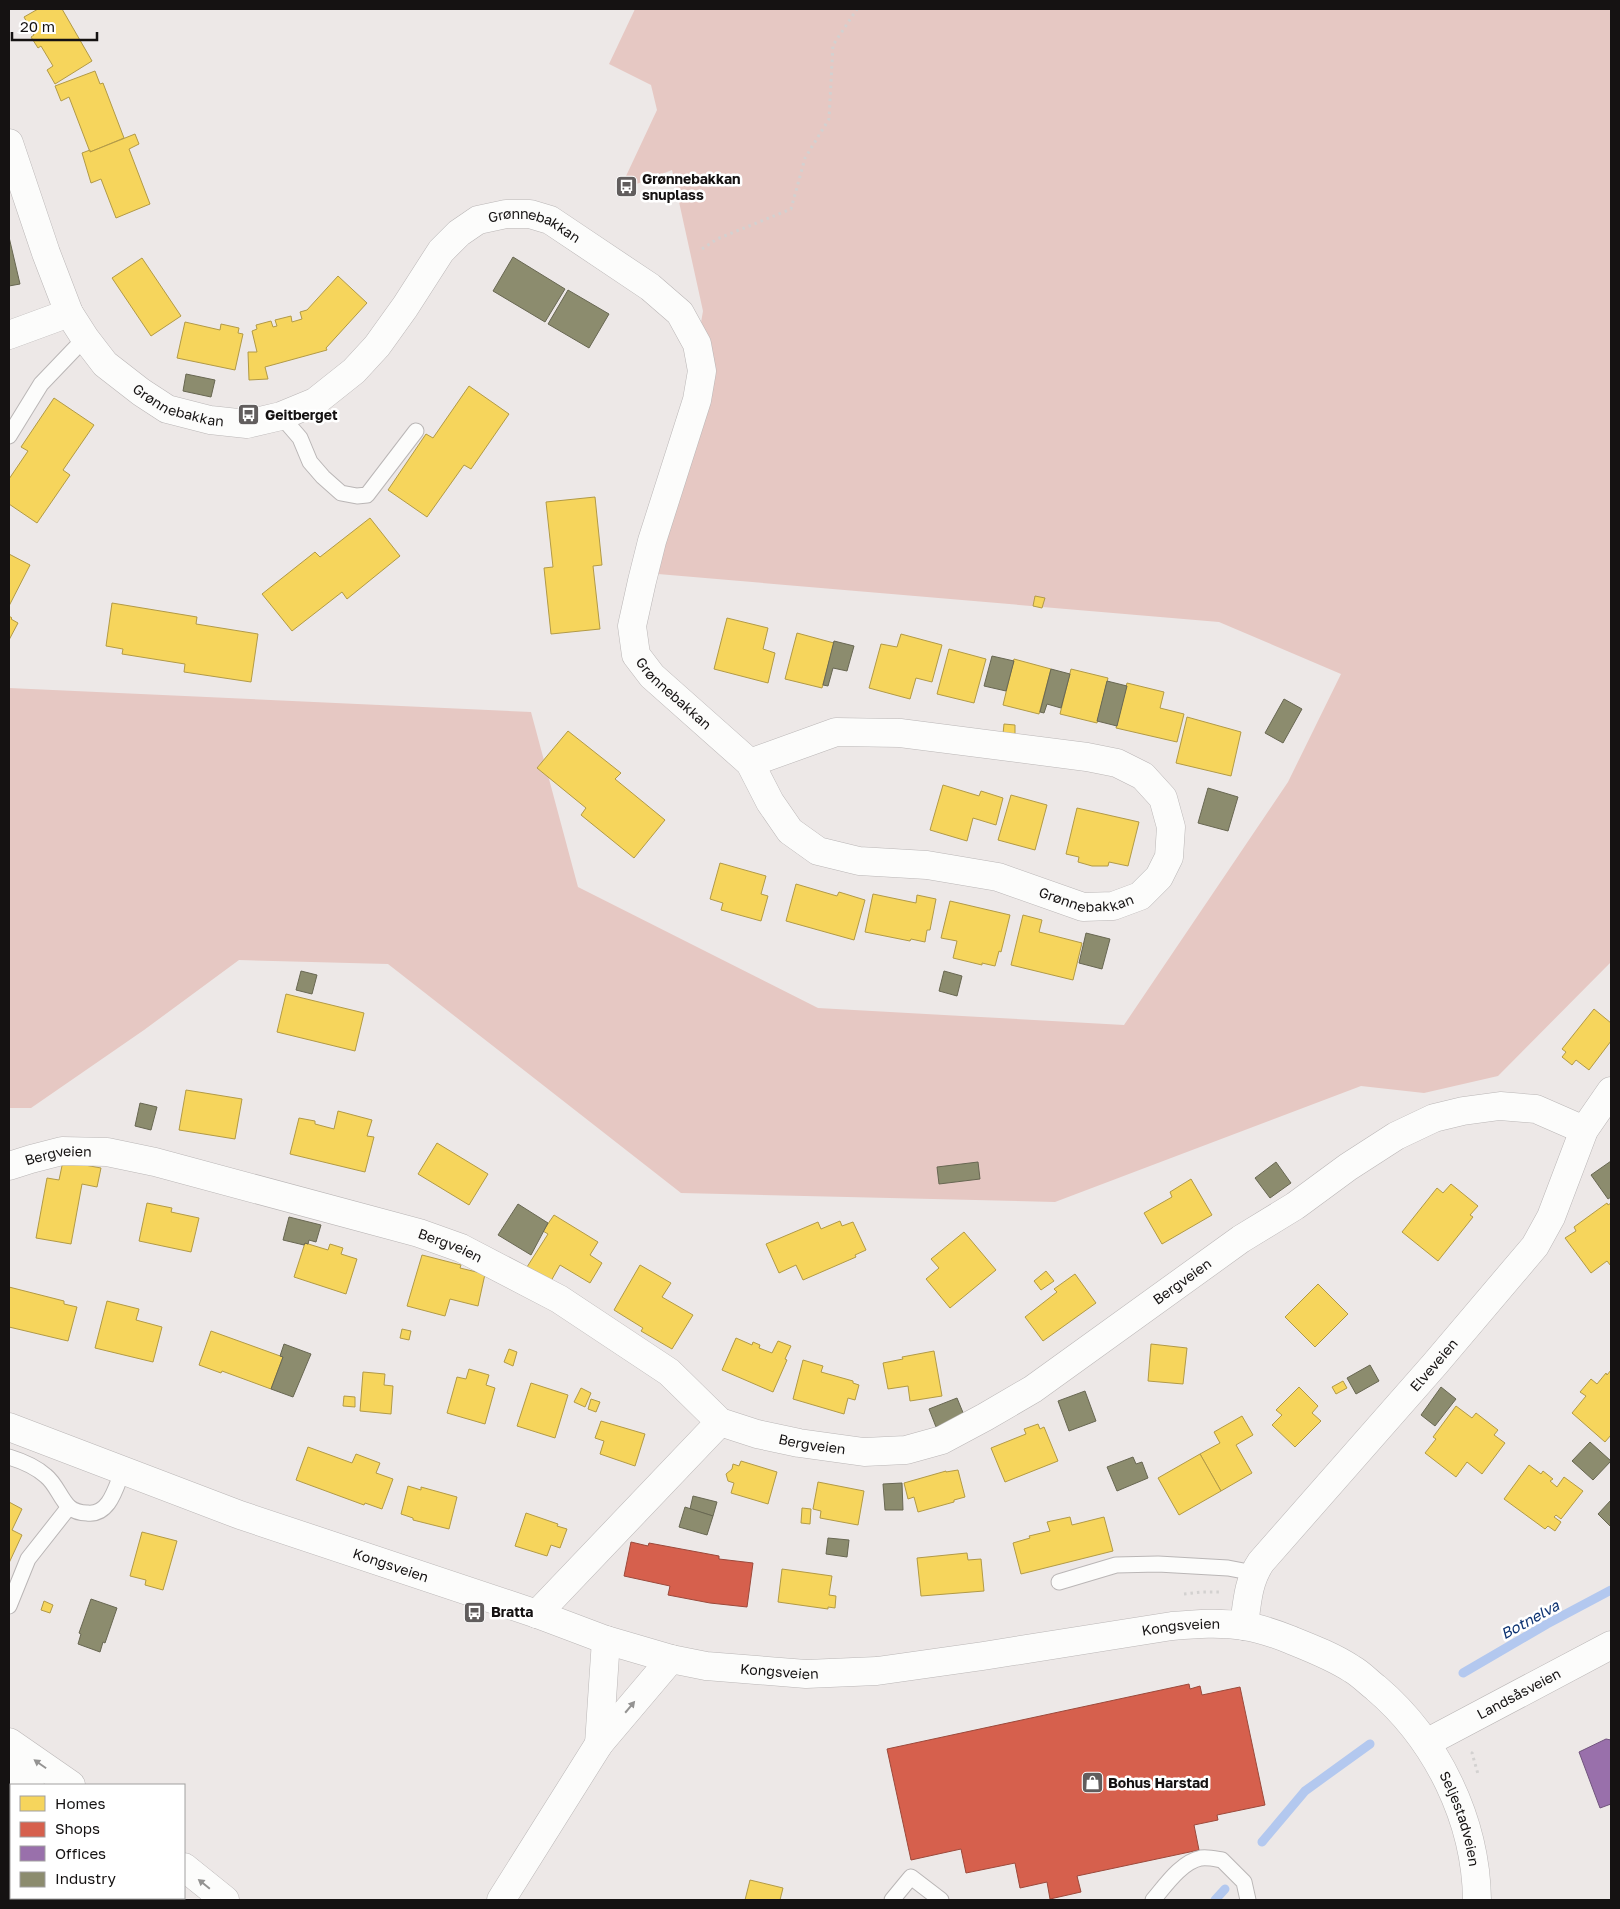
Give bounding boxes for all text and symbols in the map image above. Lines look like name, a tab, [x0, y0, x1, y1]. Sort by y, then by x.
scale bar	[12, 10, 98, 42]
text: 20 m	[20, 17, 55, 35]
place label: Grønnebakkan snuplass	[642, 170, 741, 203]
bus stop icon: Grønnebakkan snuplass	[614, 175, 638, 199]
street label: Grønnebakkan	[486, 205, 584, 246]
street label: Grønnebakkan	[130, 380, 225, 429]
bus stop icon: Geitberget	[237, 403, 261, 427]
place label: Geitberget	[265, 406, 338, 423]
street label: Grønnebakkan	[633, 654, 715, 733]
street label: Grønnebakkan	[1037, 883, 1136, 915]
street label: Bergveien	[23, 1142, 92, 1168]
street label: Bergveien	[416, 1224, 485, 1266]
street label: Bergveien	[1149, 1254, 1214, 1308]
street label: Elveveien	[1406, 1335, 1461, 1395]
street label: Bergveien	[777, 1430, 847, 1457]
street label: Kongsveien	[351, 1544, 431, 1585]
water label: Botnelva	[1497, 1596, 1562, 1642]
bus stop icon: Bratta	[463, 1600, 487, 1624]
place label: Bratta	[491, 1603, 533, 1620]
street label: Kongsveien	[1140, 1615, 1220, 1639]
street label: Kongsveien	[740, 1660, 819, 1682]
street label: Landsåsveien	[1474, 1664, 1563, 1723]
one-way arrow	[625, 1701, 636, 1714]
one-way arrow	[33, 1759, 47, 1769]
street label: Seljestadveien	[1436, 1768, 1483, 1867]
shop icon: Bohus Harstad	[1080, 1771, 1104, 1795]
place label: Bohus Harstad	[1108, 1774, 1209, 1791]
legend	[10, 1784, 185, 1899]
text: Homes	[55, 1794, 105, 1812]
text: Shops	[55, 1819, 100, 1837]
text: Offices	[55, 1844, 106, 1862]
text: Industry	[55, 1869, 116, 1887]
one-way arrow	[198, 1878, 211, 1889]

